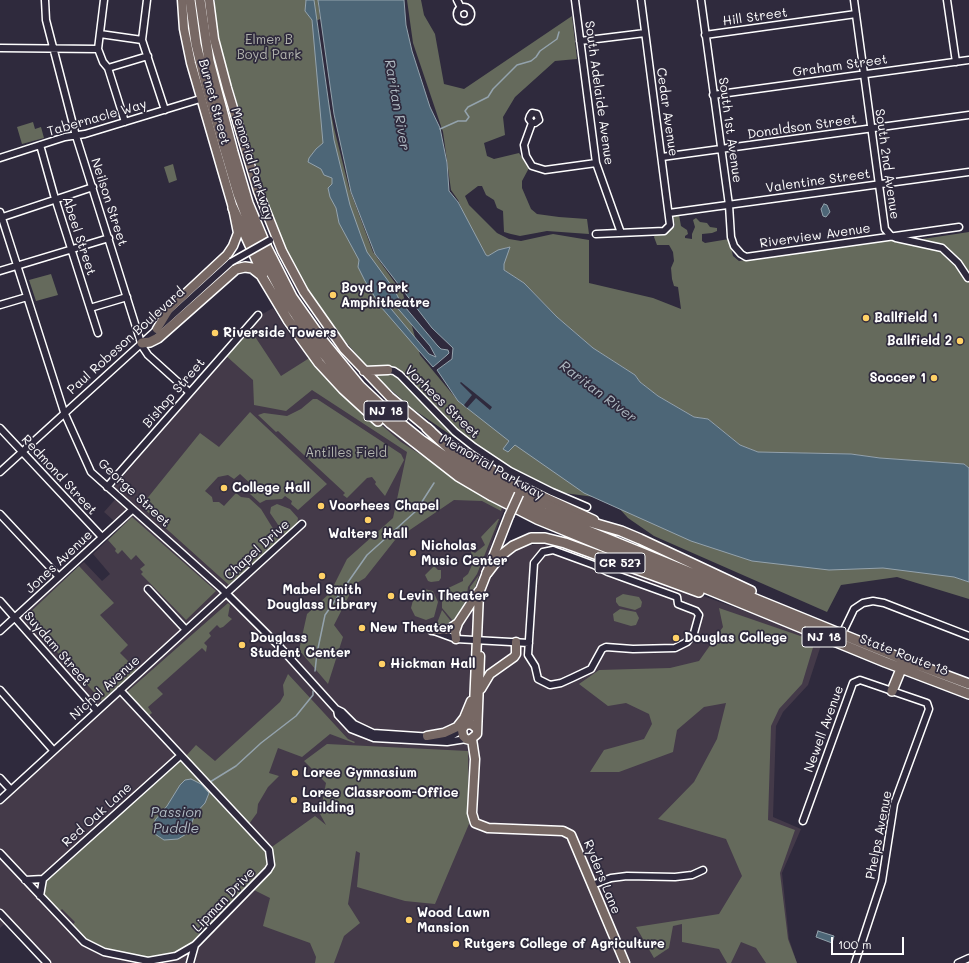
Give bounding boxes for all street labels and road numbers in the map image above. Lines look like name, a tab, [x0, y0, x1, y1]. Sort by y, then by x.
street label: Hill Street	[722, 5, 788, 29]
street label: South Adelaide Avenue	[581, 20, 617, 166]
street label: Graham Street	[792, 52, 888, 80]
street label: Burnet Street	[195, 57, 233, 147]
street label: Cedar Avenue	[653, 67, 681, 157]
street label: South 1st Avenue	[715, 76, 745, 184]
street label: Tabernacle Way	[45, 96, 149, 140]
street label: Memorial Parkway	[227, 106, 277, 222]
street label: South 2nd Avenue	[872, 108, 902, 220]
street label: Donaldson Street	[746, 112, 858, 142]
street label: Neilson Street	[87, 156, 131, 248]
street label: Valentine Street	[765, 166, 871, 196]
street label: Abeel Street	[59, 195, 99, 277]
street label: Riverview Avenue	[759, 220, 871, 252]
street label: Paul Robeson Boulevard	[64, 284, 188, 398]
street label: Bishop Street	[140, 355, 208, 431]
street label: Vorhees Street	[401, 362, 483, 442]
road number: NJ 18	[364, 401, 408, 421]
street label: Memorial Parkway	[437, 431, 547, 503]
street label: Redmond Street	[18, 432, 100, 518]
street label: George Street	[95, 456, 173, 530]
street label: Chapel Drive	[221, 517, 293, 583]
street label: Jones Avenue	[22, 527, 96, 597]
road number: CR 527	[595, 553, 645, 573]
street label: Suydam Street	[20, 609, 94, 689]
road number: NJ 18	[802, 627, 846, 647]
street label: State Route 18	[857, 631, 951, 679]
street label: Nichol Avenue	[67, 653, 143, 723]
street label: Newell Avenue	[801, 683, 847, 775]
street label: Red Oak Lane	[59, 780, 135, 850]
street label: Phelps Avenue	[863, 789, 895, 881]
street label: Ryders Lane	[580, 838, 624, 916]
street label: Lipman Drive	[190, 865, 258, 935]

